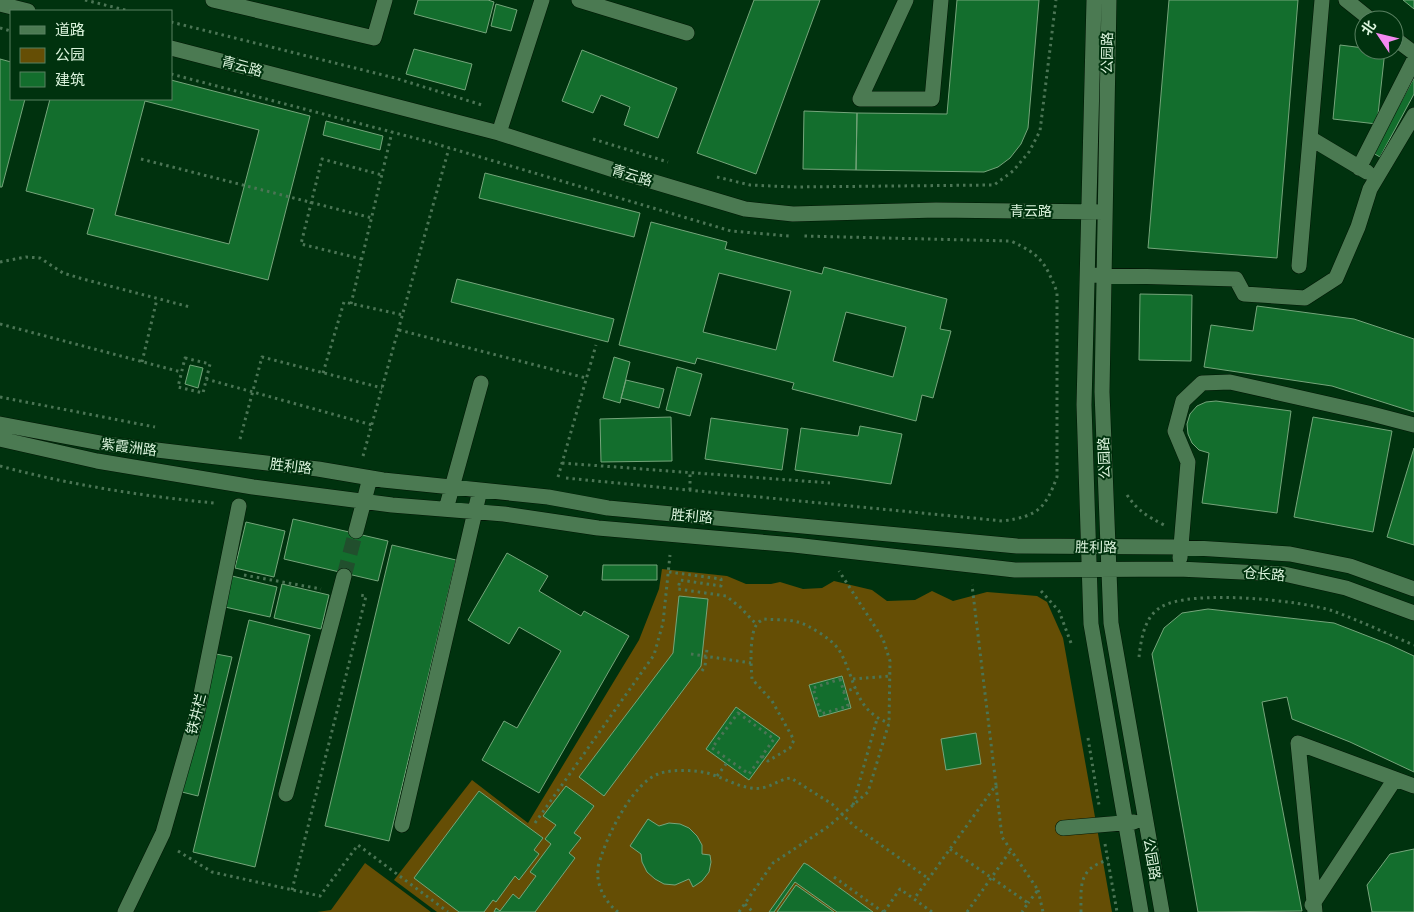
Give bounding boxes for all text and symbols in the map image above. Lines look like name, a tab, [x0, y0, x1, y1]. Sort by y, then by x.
legend	[10, 10, 172, 100]
north arrow	[1354, 10, 1404, 60]
text: 北	[1357, 17, 1380, 38]
text: 道路	[55, 20, 85, 39]
street label: 公园路	[1098, 32, 1116, 74]
text: 公园	[55, 45, 85, 64]
street label: 青云路	[219, 52, 265, 80]
text: 建筑	[55, 70, 85, 89]
street label: 青云路	[609, 160, 655, 190]
street label: 青云路	[1010, 202, 1052, 220]
street label: 紫霞洲路	[100, 435, 158, 459]
street label: 公园路	[1094, 437, 1114, 479]
street label: 胜利路	[269, 455, 313, 477]
street label: 胜利路	[670, 505, 714, 527]
street label: 胜利路	[1075, 538, 1117, 556]
street label: 仓长路	[1242, 564, 1286, 584]
street label: 铁井栏	[182, 691, 210, 737]
street label: 公园路	[1139, 837, 1165, 881]

